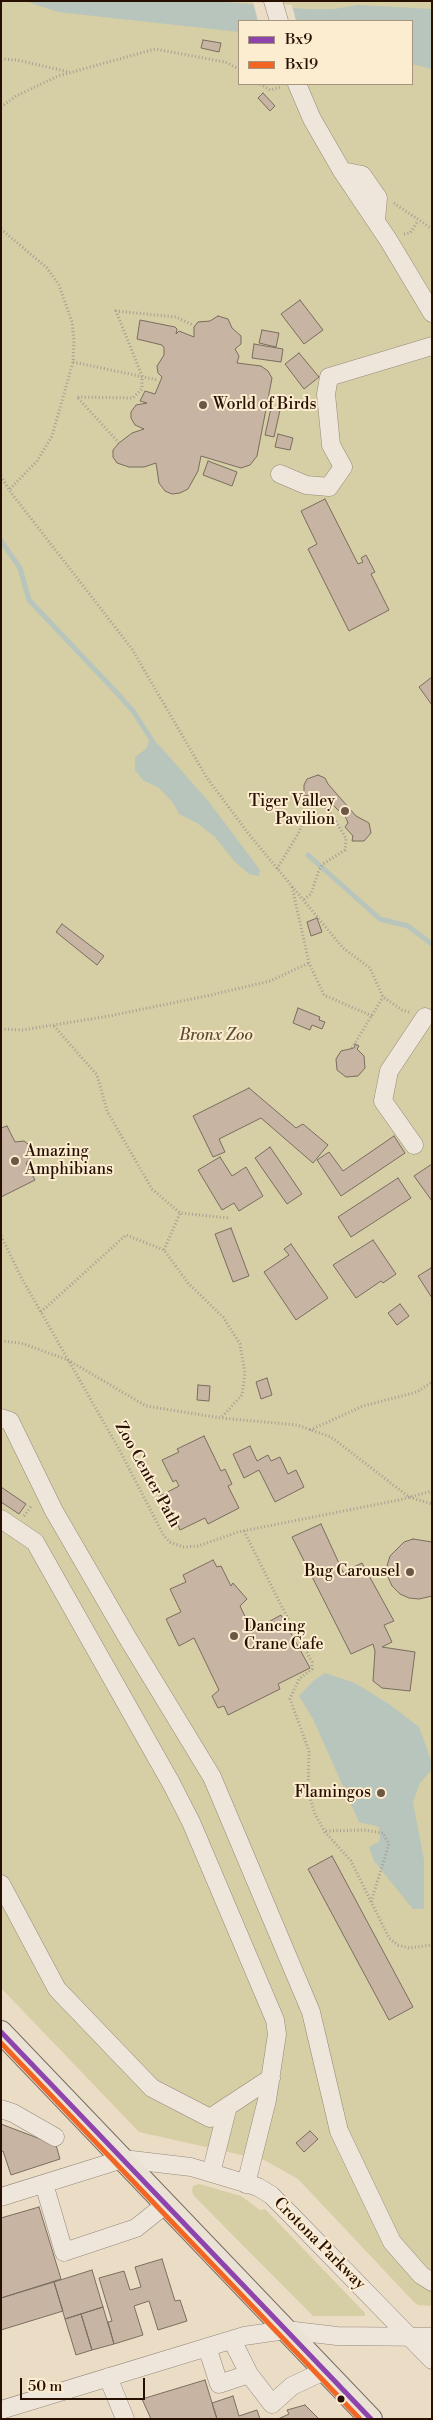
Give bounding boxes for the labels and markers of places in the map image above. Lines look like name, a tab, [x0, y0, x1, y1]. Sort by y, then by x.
place label: World of Birds	[213, 395, 316, 415]
marker: World of Birds	[197, 399, 209, 411]
place label: Tiger Valley Pavilion	[249, 792, 335, 830]
marker: Tiger Valley Pavilion	[339, 805, 351, 817]
place label: Amazing Amphibians	[25, 1142, 113, 1180]
marker: Amazing Amphibians	[9, 1155, 21, 1167]
place label: Bug Carousel	[304, 1562, 400, 1582]
marker: Bug Carousel	[404, 1566, 416, 1578]
place label: Dancing Crane Cafe	[244, 1617, 323, 1655]
marker: Dancing Crane Cafe	[228, 1630, 240, 1642]
place label: Flamingos	[295, 1783, 371, 1803]
marker: Flamingos	[375, 1787, 387, 1799]
unlabelled marker	[336, 2394, 346, 2404]

